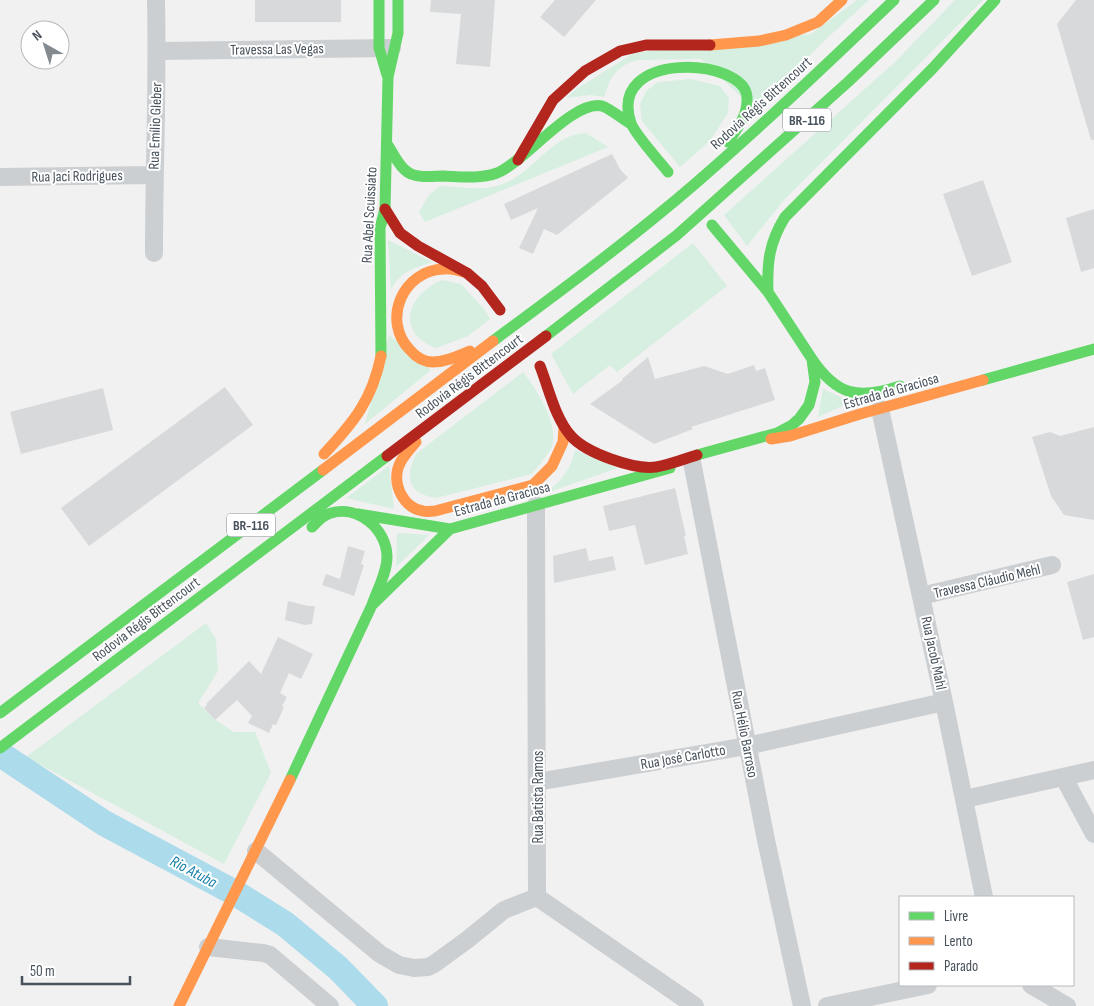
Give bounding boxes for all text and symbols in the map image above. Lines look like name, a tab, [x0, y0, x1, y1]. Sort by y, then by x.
north arrow	[20, 20, 70, 70]
text: N	[29, 26, 45, 44]
street label: Travessa Las Vegas	[230, 39, 324, 60]
street label: Rodovia Régis Bittencourt	[707, 53, 816, 154]
street label: Rua Emílio Gleber	[144, 81, 167, 170]
road number: BR-116	[783, 108, 831, 132]
street label: Rua Jaci Rodrigues	[31, 166, 123, 187]
street label: Rua Abel Scuissiato	[357, 166, 382, 264]
street label: Rodovia Régis Bittencourt	[412, 329, 527, 423]
street label: Estrada da Graciosa	[841, 369, 941, 414]
street label: Estrada da Graciosa	[452, 478, 552, 521]
road number: BR-116	[227, 514, 275, 536]
street label: Travessa Cláudio Mehl	[932, 560, 1042, 603]
street label: Rodovia Régis Bittencourt	[89, 572, 204, 666]
street label: Rua Jacob Mahl	[916, 615, 951, 692]
street label: Rua Hélio Barroso	[727, 689, 762, 779]
street label: Rua José Carlotto	[639, 741, 727, 774]
street label: Rua Batista Ramos	[529, 750, 548, 844]
water label: Rio Atuba	[167, 852, 220, 893]
legend	[899, 896, 1074, 986]
text: Livre	[944, 907, 968, 926]
text: Lento	[944, 932, 973, 951]
scale bar	[22, 954, 130, 986]
text: Parado	[944, 957, 978, 976]
text: 50 m	[30, 962, 55, 981]

